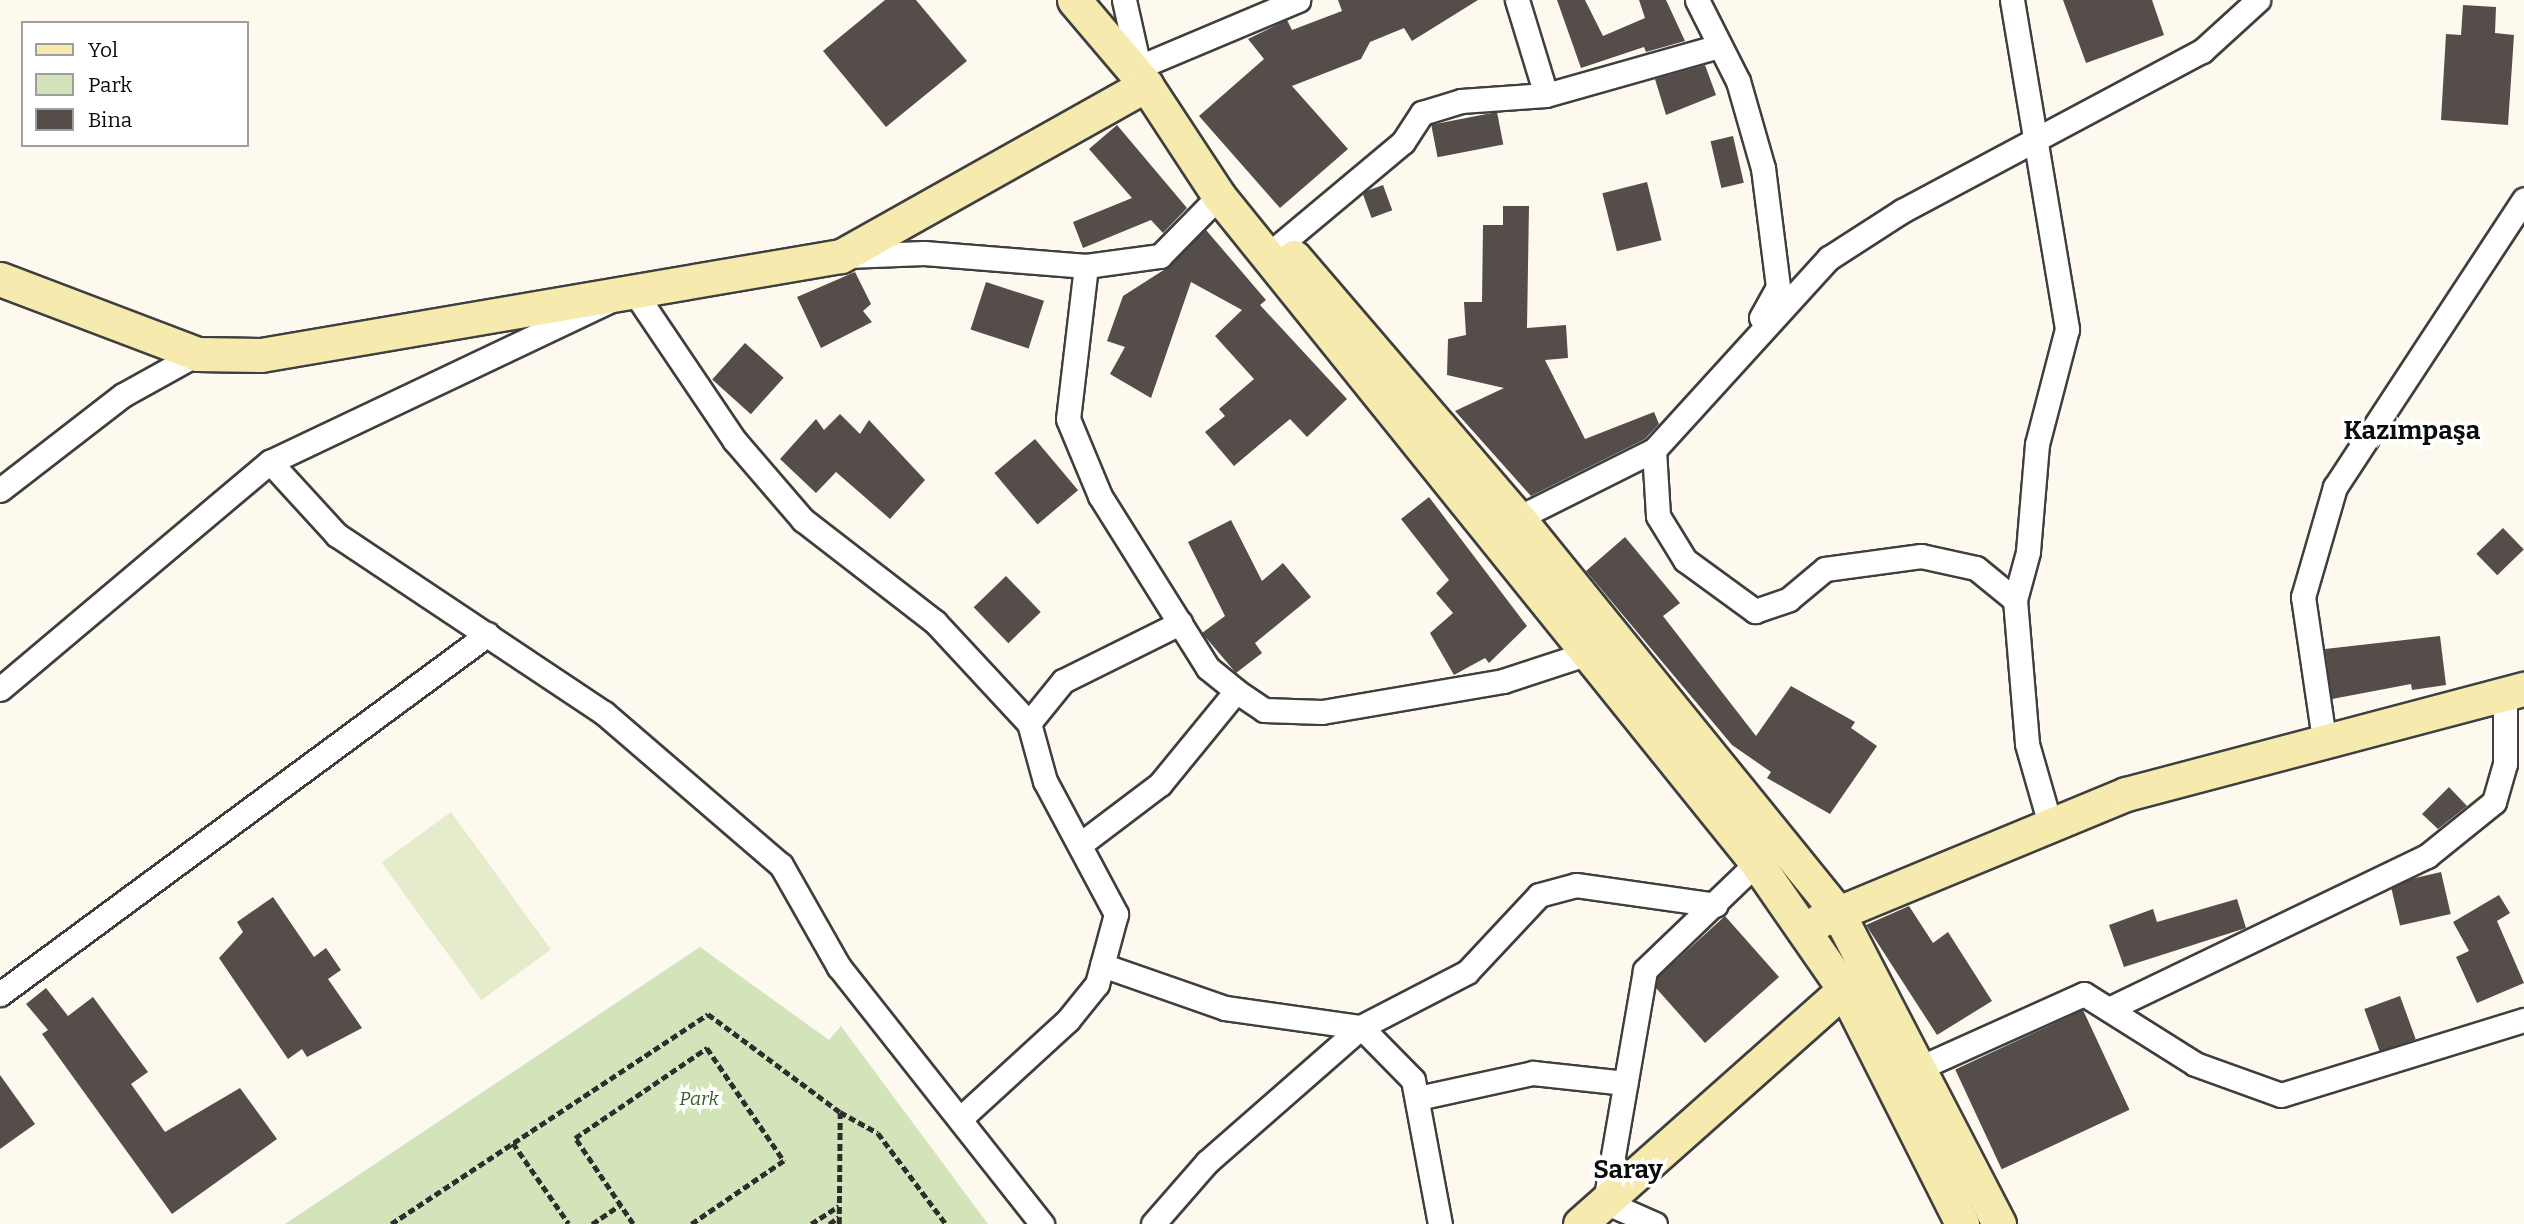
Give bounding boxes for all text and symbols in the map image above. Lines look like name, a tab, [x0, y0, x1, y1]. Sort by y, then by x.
legend	[21, 21, 248, 147]
text: Yol	[88, 37, 118, 63]
text: Park	[88, 72, 132, 98]
text: Bina	[88, 107, 132, 133]
district label: Kazımpaşa	[2344, 415, 2480, 447]
park label: Park	[679, 1088, 719, 1110]
district label: Saray	[1593, 1154, 1663, 1186]

